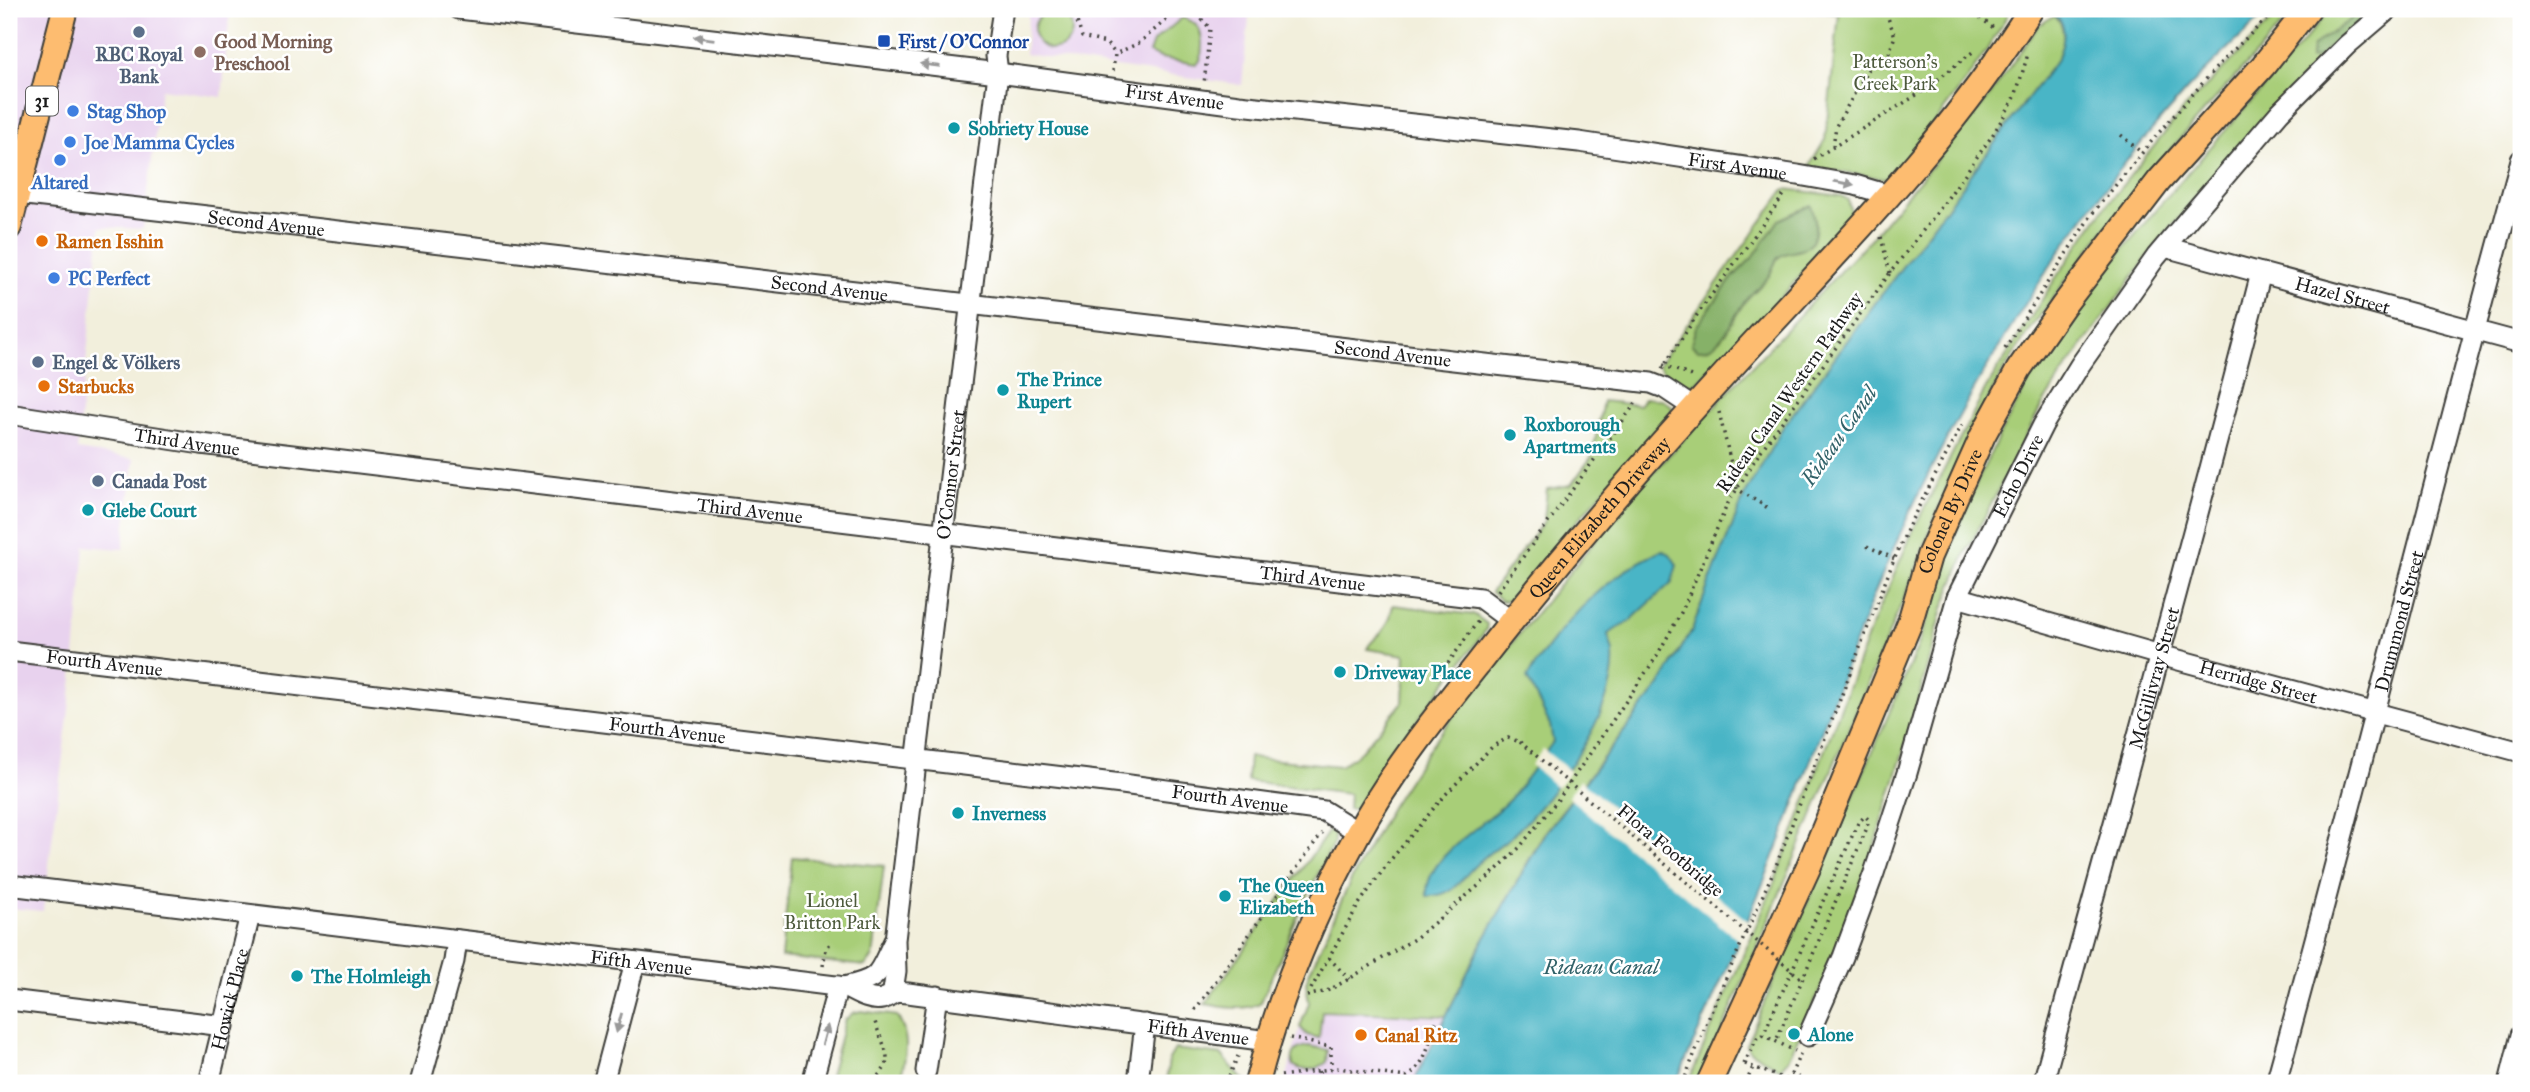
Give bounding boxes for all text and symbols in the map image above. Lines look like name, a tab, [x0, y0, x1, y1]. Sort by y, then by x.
marker: RBC Royal Bank	[131, 24, 147, 40]
place label: Good Morning Preschool	[214, 30, 333, 75]
place label: First / O'Connor	[898, 30, 1030, 53]
one-way arrow	[693, 33, 715, 44]
marker: First / O'Connor	[876, 33, 892, 49]
place label: RBC Royal Bank	[95, 43, 184, 88]
marker: Good Morning Preschool	[192, 44, 208, 60]
park label: Patterson's Creek Park	[1852, 50, 1938, 95]
one-way arrow	[919, 59, 941, 70]
street label: First Avenue	[1124, 79, 1226, 115]
road number: 31	[26, 86, 58, 116]
place label: Stag Shop	[87, 100, 167, 124]
marker: Stag Shop	[65, 103, 81, 119]
place label: Sobriety House	[968, 117, 1089, 141]
marker: Sobriety House	[946, 120, 962, 136]
place label: Joe Mamma Cycles	[81, 131, 234, 155]
marker: Joe Mamma Cycles	[62, 134, 78, 150]
street label: First Avenue	[1686, 148, 1788, 185]
marker: Altared	[52, 152, 68, 168]
place label: Altared	[29, 171, 89, 194]
one-way arrow	[1833, 178, 1855, 189]
street label: Second Avenue	[206, 205, 326, 241]
place label: Ramen Isshin	[56, 230, 164, 253]
marker: Ramen Isshin	[34, 233, 50, 249]
place label: PC Perfect	[68, 267, 151, 290]
marker: PC Perfect	[46, 270, 62, 286]
street label: Second Avenue	[770, 270, 889, 307]
street label: Hazel Street	[2292, 272, 2393, 319]
street label: Rideau Canal Western Pathway	[1711, 287, 1867, 497]
street label: Second Avenue	[1333, 335, 1453, 372]
place label: Engel & Völkers	[52, 351, 180, 375]
marker: Engel & Völkers	[30, 354, 46, 370]
place label: The Prince Rupert	[1016, 368, 1102, 414]
place label: Starbucks	[58, 375, 134, 398]
marker: Starbucks	[36, 378, 52, 394]
marker: The Prince Rupert	[995, 382, 1011, 398]
water label: Rideau Canal	[1796, 382, 1882, 490]
street label: O'Connor Street	[932, 408, 970, 541]
place label: Roxborough Apartments	[1522, 413, 1621, 459]
street label: Third Avenue	[132, 423, 241, 461]
marker: Roxborough Apartments	[1502, 427, 1518, 443]
street label: Echo Drive	[1988, 430, 2049, 521]
street label: Queen Elizabeth Driveway	[1523, 431, 1676, 603]
street label: Colonel By Drive	[1913, 445, 1987, 576]
place label: Canada Post	[112, 470, 207, 493]
marker: Canada Post	[90, 473, 106, 489]
street label: Third Avenue	[695, 493, 804, 528]
place label: Glebe Court	[102, 499, 197, 522]
marker: Glebe Court	[80, 502, 96, 518]
street label: Drummond Street	[2370, 548, 2429, 694]
street label: Third Avenue	[1258, 561, 1367, 596]
street label: McGillivray Street	[2124, 604, 2184, 752]
street label: Fourth Avenue	[45, 644, 164, 681]
street label: Herridge Street	[2197, 655, 2320, 709]
place label: Driveway Place	[1354, 661, 1471, 685]
marker: Driveway Place	[1332, 664, 1348, 680]
street label: Fourth Avenue	[608, 712, 727, 749]
street label: Fourth Avenue	[1170, 780, 1290, 818]
street label: Flora Footbridge	[1612, 799, 1729, 903]
place label: Inverness	[972, 802, 1046, 825]
marker: Inverness	[950, 805, 966, 821]
place label: The Queen Elizabeth	[1238, 874, 1325, 919]
marker: The Queen Elizabeth	[1217, 888, 1233, 904]
park label: Lionel Britton Park	[784, 889, 880, 934]
street label: Fifth Avenue	[589, 945, 694, 980]
street label: Howick Place	[206, 946, 253, 1053]
water label: Rideau Canal	[1542, 954, 1661, 980]
place label: The Holmleigh	[310, 965, 432, 989]
marker: The Holmleigh	[289, 968, 305, 984]
one-way arrow	[614, 1013, 624, 1034]
street label: Fifth Avenue	[1146, 1014, 1251, 1050]
one-way arrow	[820, 1023, 831, 1045]
place label: Alone	[1806, 1023, 1854, 1046]
place label: Canal Ritz	[1375, 1024, 1458, 1047]
marker: Alone	[1786, 1026, 1802, 1042]
marker: Canal Ritz	[1353, 1027, 1369, 1043]

